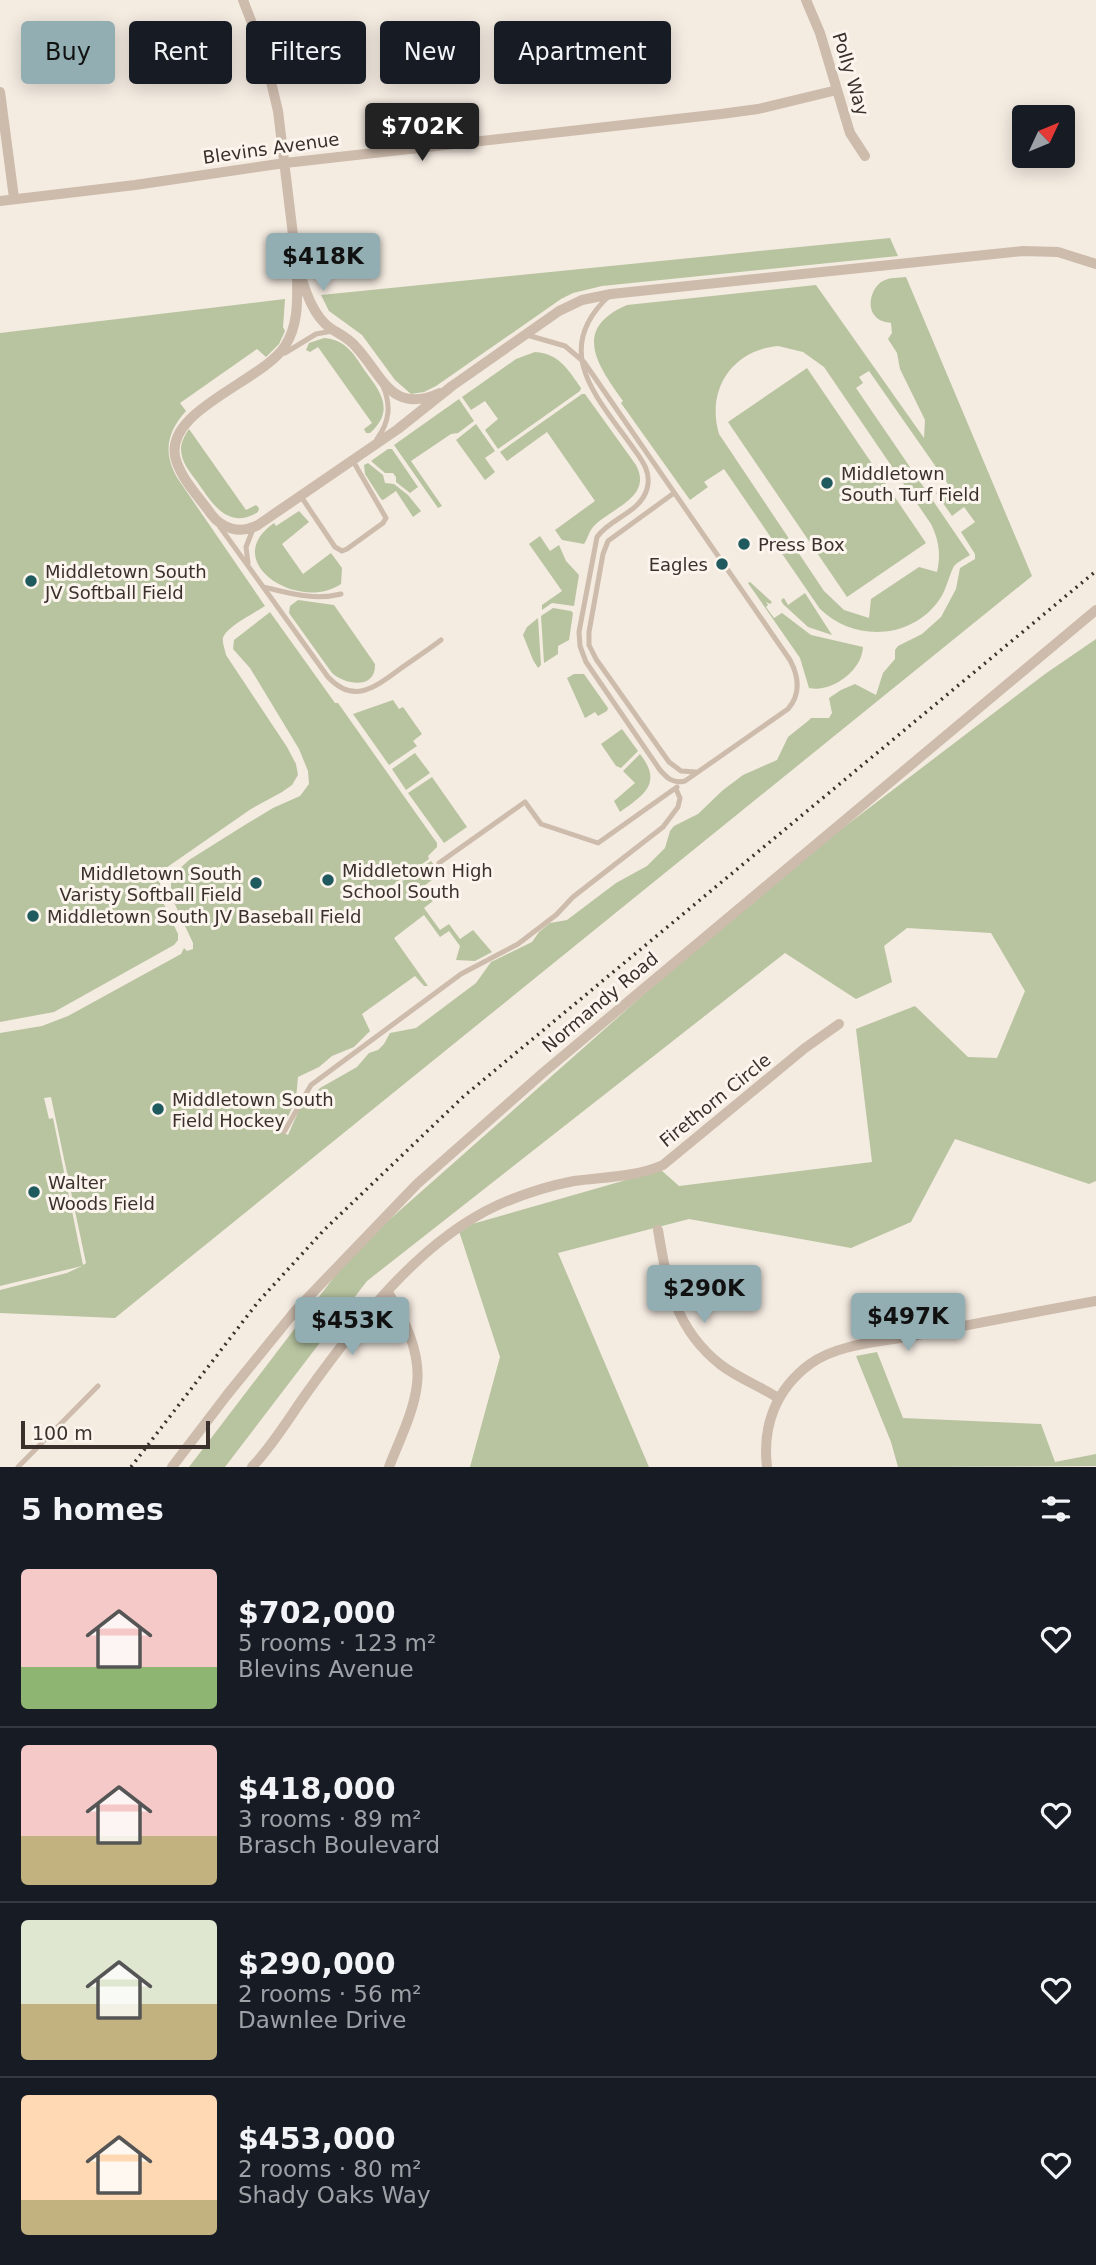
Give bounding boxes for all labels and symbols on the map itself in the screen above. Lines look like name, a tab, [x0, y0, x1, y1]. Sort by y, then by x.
street label: Polly Way	[828, 30, 874, 118]
pin: $702K	[373, 104, 471, 163]
north arrow	[1012, 105, 1074, 168]
street label: Blevins Avenue	[201, 128, 341, 168]
pin: $418K	[274, 233, 372, 293]
place label: Middletown South Turf Field	[841, 463, 980, 505]
marker: Middletown South Turf Field	[819, 475, 835, 491]
place label: Press Box	[758, 534, 845, 555]
marker: Press Box	[736, 536, 752, 552]
place label: Eagles	[649, 554, 708, 575]
marker: Eagles	[714, 556, 730, 572]
place label: Middletown South JV Softball Field	[44, 561, 207, 603]
marker: Middletown South JV Softball Field	[23, 573, 39, 589]
place label: Middletown High School South	[342, 860, 493, 902]
place label: Middletown South Varisty Softball Field	[60, 863, 242, 905]
marker: Middletown High School South	[320, 872, 336, 888]
marker: Middletown South Varisty Softball Field	[248, 875, 264, 891]
place label: Middletown South JV Baseball Field	[47, 906, 361, 927]
marker: Middletown South JV Baseball Field	[25, 908, 41, 924]
street label: Normandy Road	[538, 948, 662, 1056]
street label: Firethorn Circle	[655, 1049, 775, 1151]
place label: Middletown South Field Hockey	[172, 1089, 334, 1131]
marker: Middletown South Field Hockey	[150, 1101, 166, 1117]
place label: Walter Woods Field	[48, 1172, 155, 1214]
marker: Walter Woods Field	[26, 1184, 42, 1200]
pin: $290K	[655, 1266, 753, 1325]
pin: $497K	[859, 1294, 957, 1353]
pin: $453K	[303, 1298, 401, 1357]
scale bar	[21, 1418, 210, 1450]

